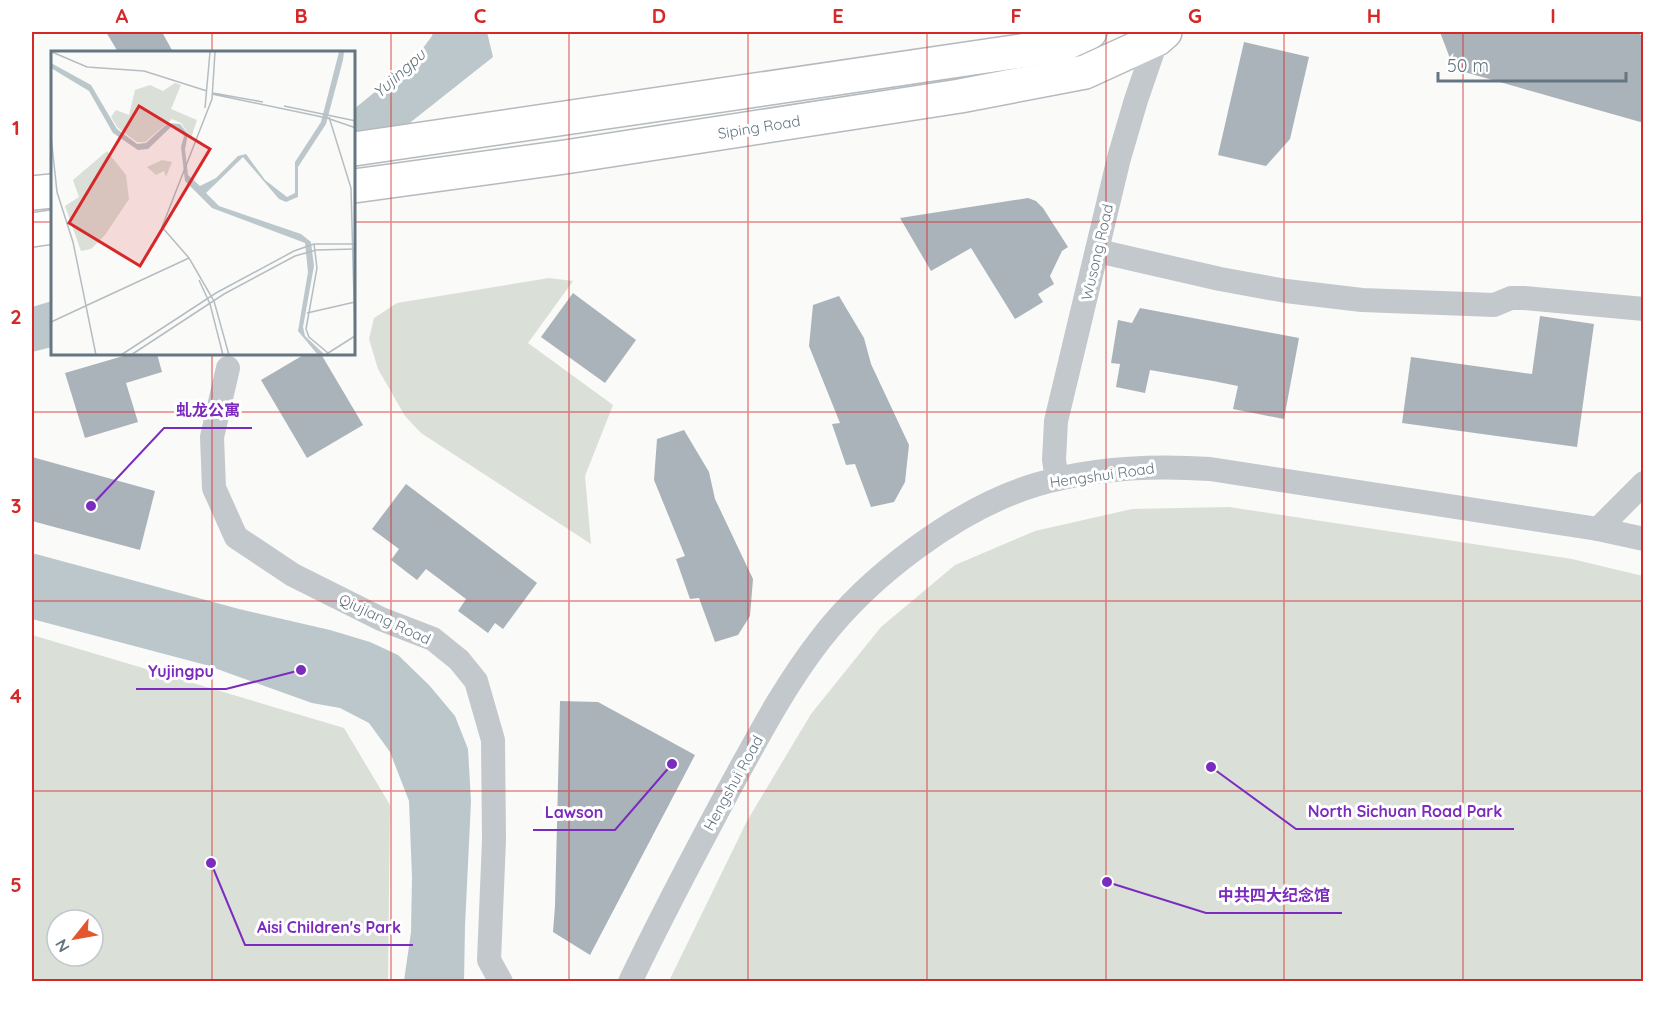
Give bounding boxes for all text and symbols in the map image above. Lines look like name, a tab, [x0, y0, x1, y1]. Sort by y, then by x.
text: A	[116, 3, 129, 28]
text: B	[294, 3, 308, 28]
text: C	[474, 3, 487, 28]
text: D	[652, 3, 666, 28]
text: E	[832, 3, 844, 28]
text: F	[1010, 3, 1022, 28]
text: G	[1188, 3, 1202, 28]
text: H	[1367, 3, 1381, 28]
text: I	[1550, 3, 1556, 28]
water label: Yujingpu	[369, 44, 430, 102]
scale bar	[1438, 45, 1626, 83]
inset map	[51, 51, 356, 356]
text: 50 m	[1447, 54, 1489, 77]
street label: Siping Road	[716, 111, 802, 143]
text: 1	[12, 115, 20, 140]
street label: Wusong Road	[1077, 202, 1117, 302]
text: 2	[10, 304, 22, 329]
callout: 虬龙公寓	[164, 394, 252, 428]
text: 虬龙公寓	[176, 400, 240, 420]
street label: Hengshui Road	[1048, 458, 1156, 492]
text: 3	[11, 493, 21, 518]
street label: Qiujiang Road	[336, 589, 434, 649]
callout: Yujingpu	[136, 655, 226, 689]
text: Yujingpu	[148, 661, 214, 681]
text: 4	[10, 683, 22, 708]
street label: Hengshui Road	[699, 732, 767, 834]
callout: North Sichuan Road Park	[1296, 795, 1514, 829]
callout: Lawson	[533, 796, 615, 830]
text: North Sichuan Road Park	[1308, 801, 1502, 821]
text: Lawson	[545, 802, 603, 822]
text: 5	[10, 872, 22, 897]
callout: 中共四大纪念馆	[1206, 879, 1342, 913]
text: 中共四大纪念馆	[1218, 885, 1330, 905]
north arrow	[45, 908, 105, 968]
callout: Aisi Children's Park	[245, 911, 413, 945]
text: Aisi Children's Park	[257, 917, 401, 937]
text: N	[51, 936, 74, 956]

